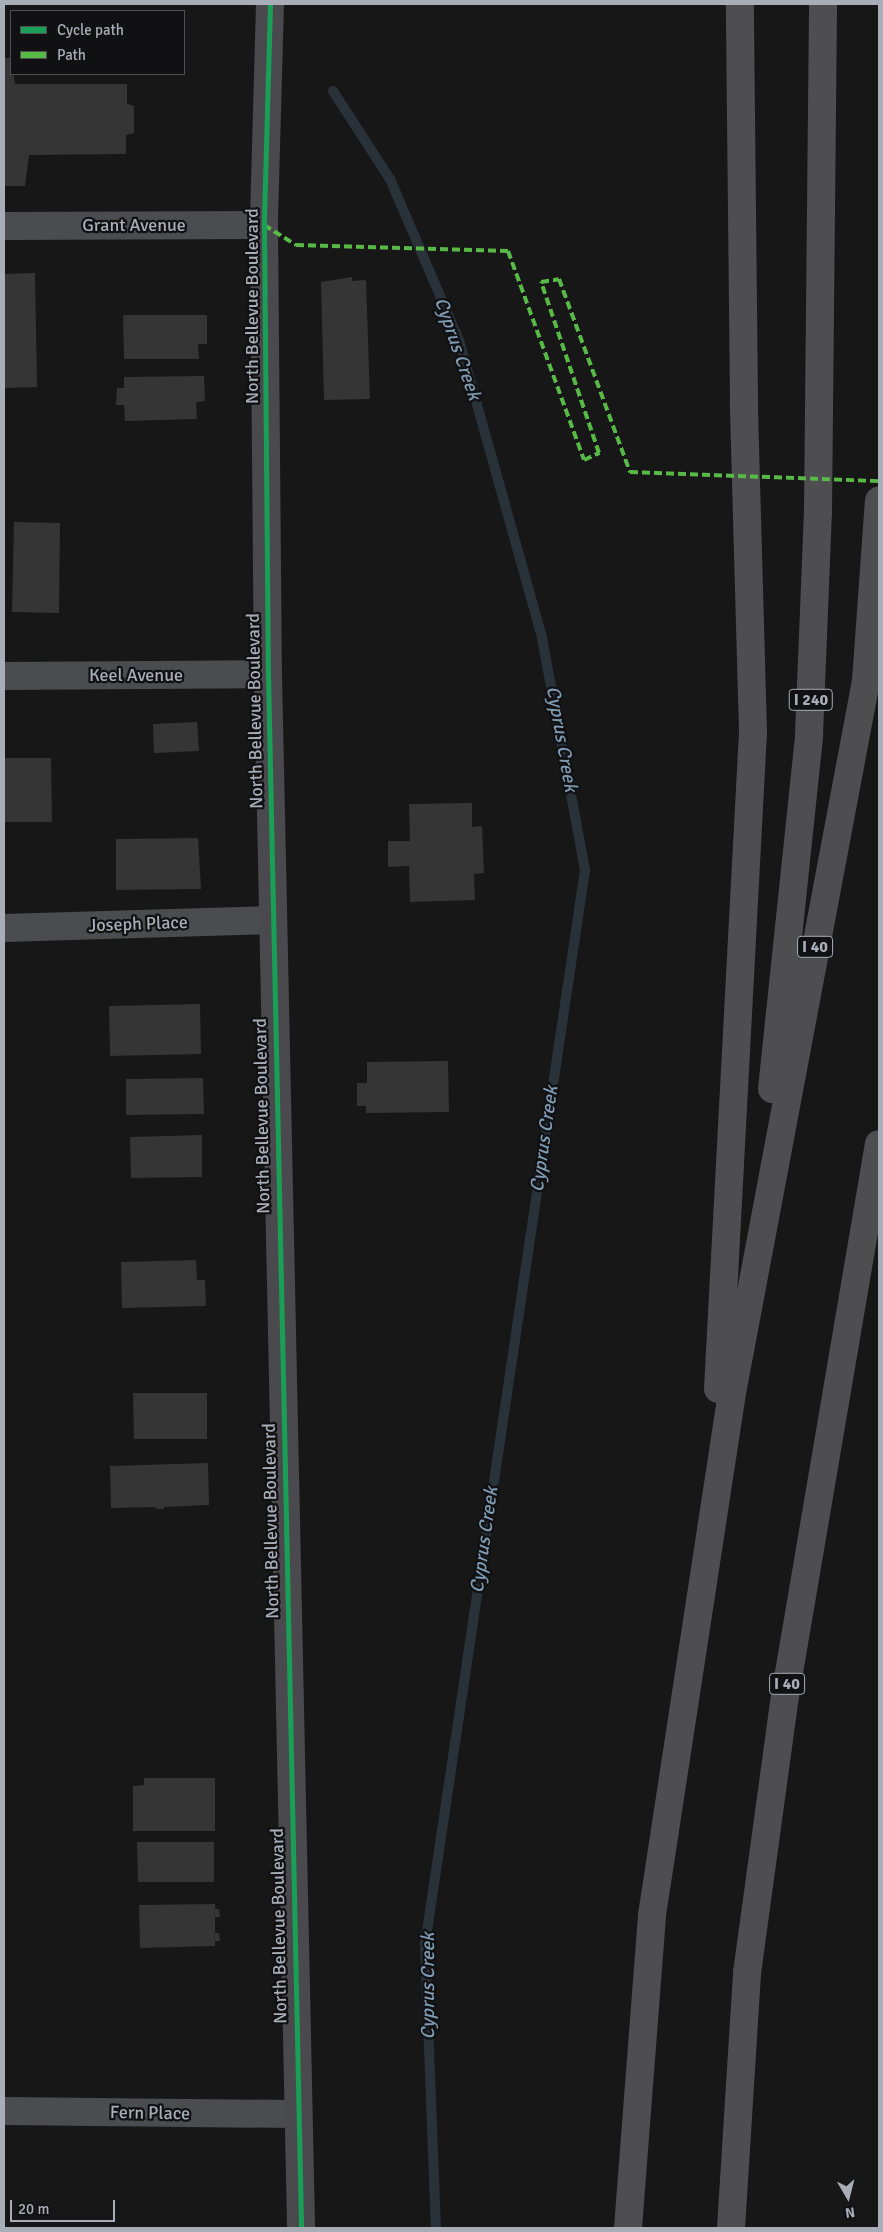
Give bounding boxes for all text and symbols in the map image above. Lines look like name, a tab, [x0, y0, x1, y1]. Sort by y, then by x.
legend	[10, 10, 185, 75]
text: Cycle path	[57, 21, 124, 39]
text: Path	[57, 46, 86, 64]
street label: North Bellevue Boulevard	[241, 208, 263, 404]
street label: Grant Avenue	[82, 214, 186, 236]
water label: Cyprus Creek	[429, 295, 485, 403]
street label: North Bellevue Boulevard	[242, 613, 268, 809]
street label: Keel Avenue	[89, 664, 183, 686]
water label: Cyprus Creek	[540, 684, 582, 794]
road number: I 240	[788, 686, 834, 714]
street label: Joseph Place	[88, 911, 188, 937]
road number: I 40	[796, 934, 834, 960]
street label: North Bellevue Boulevard	[249, 1018, 275, 1214]
water label: Cyprus Creek	[526, 1084, 564, 1194]
street label: North Bellevue Boulevard	[258, 1423, 284, 1619]
water label: Cyprus Creek	[466, 1485, 504, 1595]
road number: I 40	[768, 1670, 806, 1698]
street label: North Bellevue Boulevard	[266, 1828, 292, 2024]
water label: Cyprus Creek	[418, 1933, 440, 2039]
street label: Fern Place	[110, 2102, 190, 2124]
north arrow	[823, 2172, 873, 2222]
scale bar	[12, 2190, 118, 2222]
text: 20 m	[18, 2200, 49, 2218]
text: N	[844, 2203, 856, 2221]

